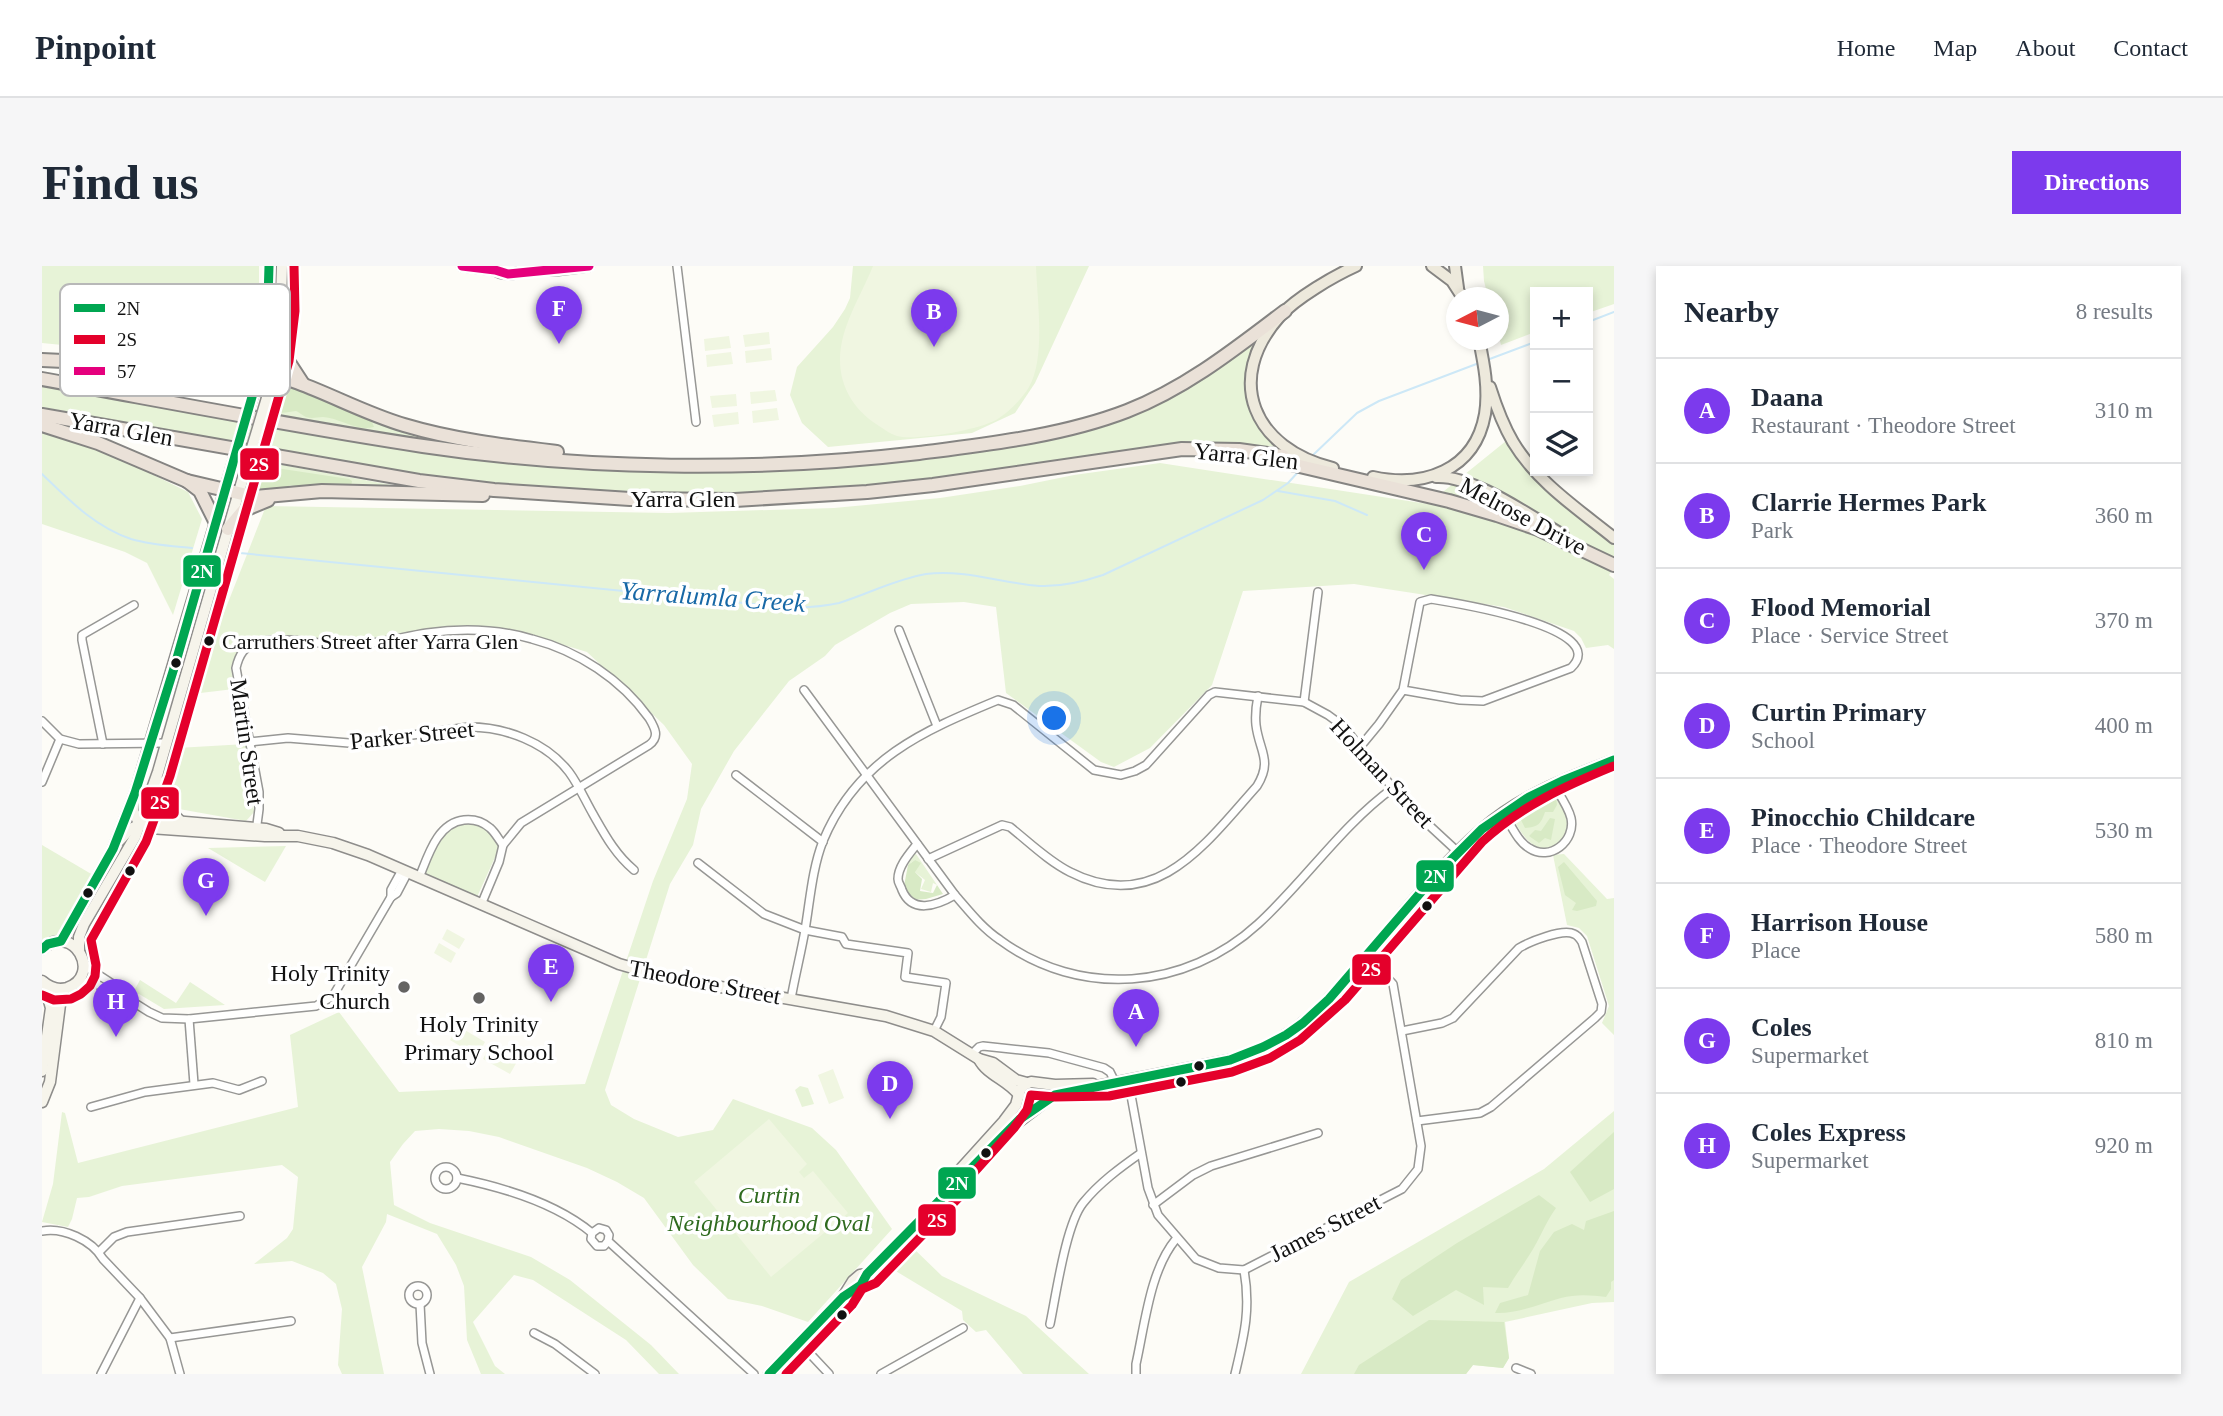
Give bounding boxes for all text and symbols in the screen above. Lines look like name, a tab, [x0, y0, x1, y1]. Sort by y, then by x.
text: Pinpoint	[35, 30, 156, 66]
text: Home	[1837, 35, 1895, 61]
text: Map	[1933, 35, 1977, 61]
text: About	[2015, 35, 2075, 61]
text: Contact	[2113, 35, 2188, 61]
button: Directions	[2012, 151, 2181, 214]
text: Find us	[42, 155, 199, 210]
legend	[60, 284, 290, 396]
pin: F	[536, 286, 582, 344]
north arrow	[1446, 287, 1509, 350]
map controls	[1530, 287, 1593, 476]
button: +	[1530, 287, 1593, 350]
pin: B	[911, 289, 957, 347]
text: Nearby	[1684, 295, 1779, 328]
text: 2N	[117, 298, 141, 319]
text: 8 results	[2076, 299, 2153, 324]
text: 2S	[117, 329, 137, 350]
button: −	[1530, 350, 1593, 413]
text: 57	[117, 361, 136, 382]
text: Daana	[1751, 383, 1823, 412]
text: A	[1699, 398, 1715, 423]
text: 310 m	[2095, 398, 2153, 423]
street label: Yarra Glen	[67, 407, 175, 451]
button: layers	[1530, 413, 1593, 476]
text: Restaurant · Theodore Street	[1751, 413, 2016, 438]
street label: Yarra Glen	[1192, 438, 1300, 474]
line badge: 2S	[239, 447, 280, 481]
text: 2S	[249, 454, 269, 475]
street label: Melrose Drive	[1455, 472, 1591, 560]
street label: Yarra Glen	[631, 486, 735, 512]
text: Clarrie Hermes Park	[1751, 488, 1986, 517]
text: B	[1699, 503, 1715, 528]
text: 360 m	[2095, 503, 2153, 528]
pin: C	[1401, 512, 1447, 570]
text: Park	[1751, 518, 1793, 543]
line badge: 2N	[182, 554, 222, 588]
text: 2N	[190, 561, 214, 582]
water label: Yarralumla Creek	[620, 576, 807, 618]
text: Flood Memorial	[1751, 593, 1931, 622]
text: C	[1699, 608, 1715, 633]
text: 370 m	[2095, 608, 2153, 633]
text: Place · Service Street	[1751, 623, 1948, 648]
place label: Carruthers Street after Yarra Glen	[222, 629, 518, 654]
marker: Carruthers Street after Yarra Glen	[202, 634, 216, 648]
unlabelled marker	[169, 656, 183, 670]
street label: Martin Street	[225, 677, 269, 807]
text: Curtin Primary	[1751, 698, 1926, 727]
your location	[1037, 701, 1071, 735]
street label: Holman Street	[1325, 713, 1439, 833]
text: D	[1699, 713, 1715, 738]
text: 400 m	[2095, 713, 2153, 738]
street label: Parker Street	[349, 716, 476, 754]
text: School	[1751, 728, 1815, 753]
line badge: 2S	[140, 786, 180, 820]
text: 2S	[150, 792, 170, 813]
text: Pinocchio Childcare	[1751, 803, 1975, 832]
text: E	[1699, 818, 1715, 843]
text: 530 m	[2095, 818, 2153, 843]
text: Place · Theodore Street	[1751, 833, 1967, 858]
pin: G	[183, 858, 229, 916]
line badge: 2N	[1415, 859, 1455, 893]
unlabelled marker	[123, 864, 137, 878]
text: 2N	[1423, 866, 1447, 887]
unlabelled marker	[81, 886, 95, 900]
unlabelled marker	[1420, 899, 1434, 913]
text: Harrison House	[1751, 908, 1928, 937]
text: F	[1700, 923, 1714, 948]
text: 580 m	[2095, 923, 2153, 948]
text: Place	[1751, 938, 1801, 963]
pin: E	[528, 944, 574, 1002]
line badge: 2S	[1351, 953, 1392, 986]
street label: Theodore Street	[627, 955, 783, 1010]
text: 2S	[1361, 959, 1381, 980]
place label: Holy Trinity Church	[271, 960, 390, 1014]
pin: H	[93, 979, 139, 1037]
marker: Holy Trinity Church	[396, 979, 412, 995]
pin: A	[1113, 989, 1159, 1047]
marker: Holy Trinity Primary School	[471, 990, 487, 1006]
place label: Holy Trinity Primary School	[404, 1011, 554, 1065]
text: Coles	[1751, 1013, 1812, 1042]
text: G	[1698, 1028, 1716, 1053]
text: 810 m	[2095, 1028, 2153, 1053]
text: Supermarket	[1751, 1043, 1869, 1068]
unlabelled marker	[1192, 1059, 1206, 1073]
pin: D	[867, 1061, 913, 1119]
unlabelled marker	[1174, 1075, 1188, 1089]
text: Coles Express	[1751, 1118, 1906, 1147]
text: H	[1698, 1133, 1716, 1158]
text: 920 m	[2095, 1133, 2153, 1158]
unlabelled marker	[979, 1146, 993, 1160]
text: Supermarket	[1751, 1148, 1869, 1173]
line badge: 2N	[937, 1166, 977, 1200]
text: 2N	[945, 1173, 969, 1194]
park label: Curtin Neighbourhood Oval	[667, 1182, 871, 1236]
street label: James Street	[1265, 1189, 1385, 1267]
line badge: 2S	[917, 1203, 957, 1237]
text: 2S	[927, 1210, 947, 1231]
unlabelled marker	[835, 1308, 849, 1322]

